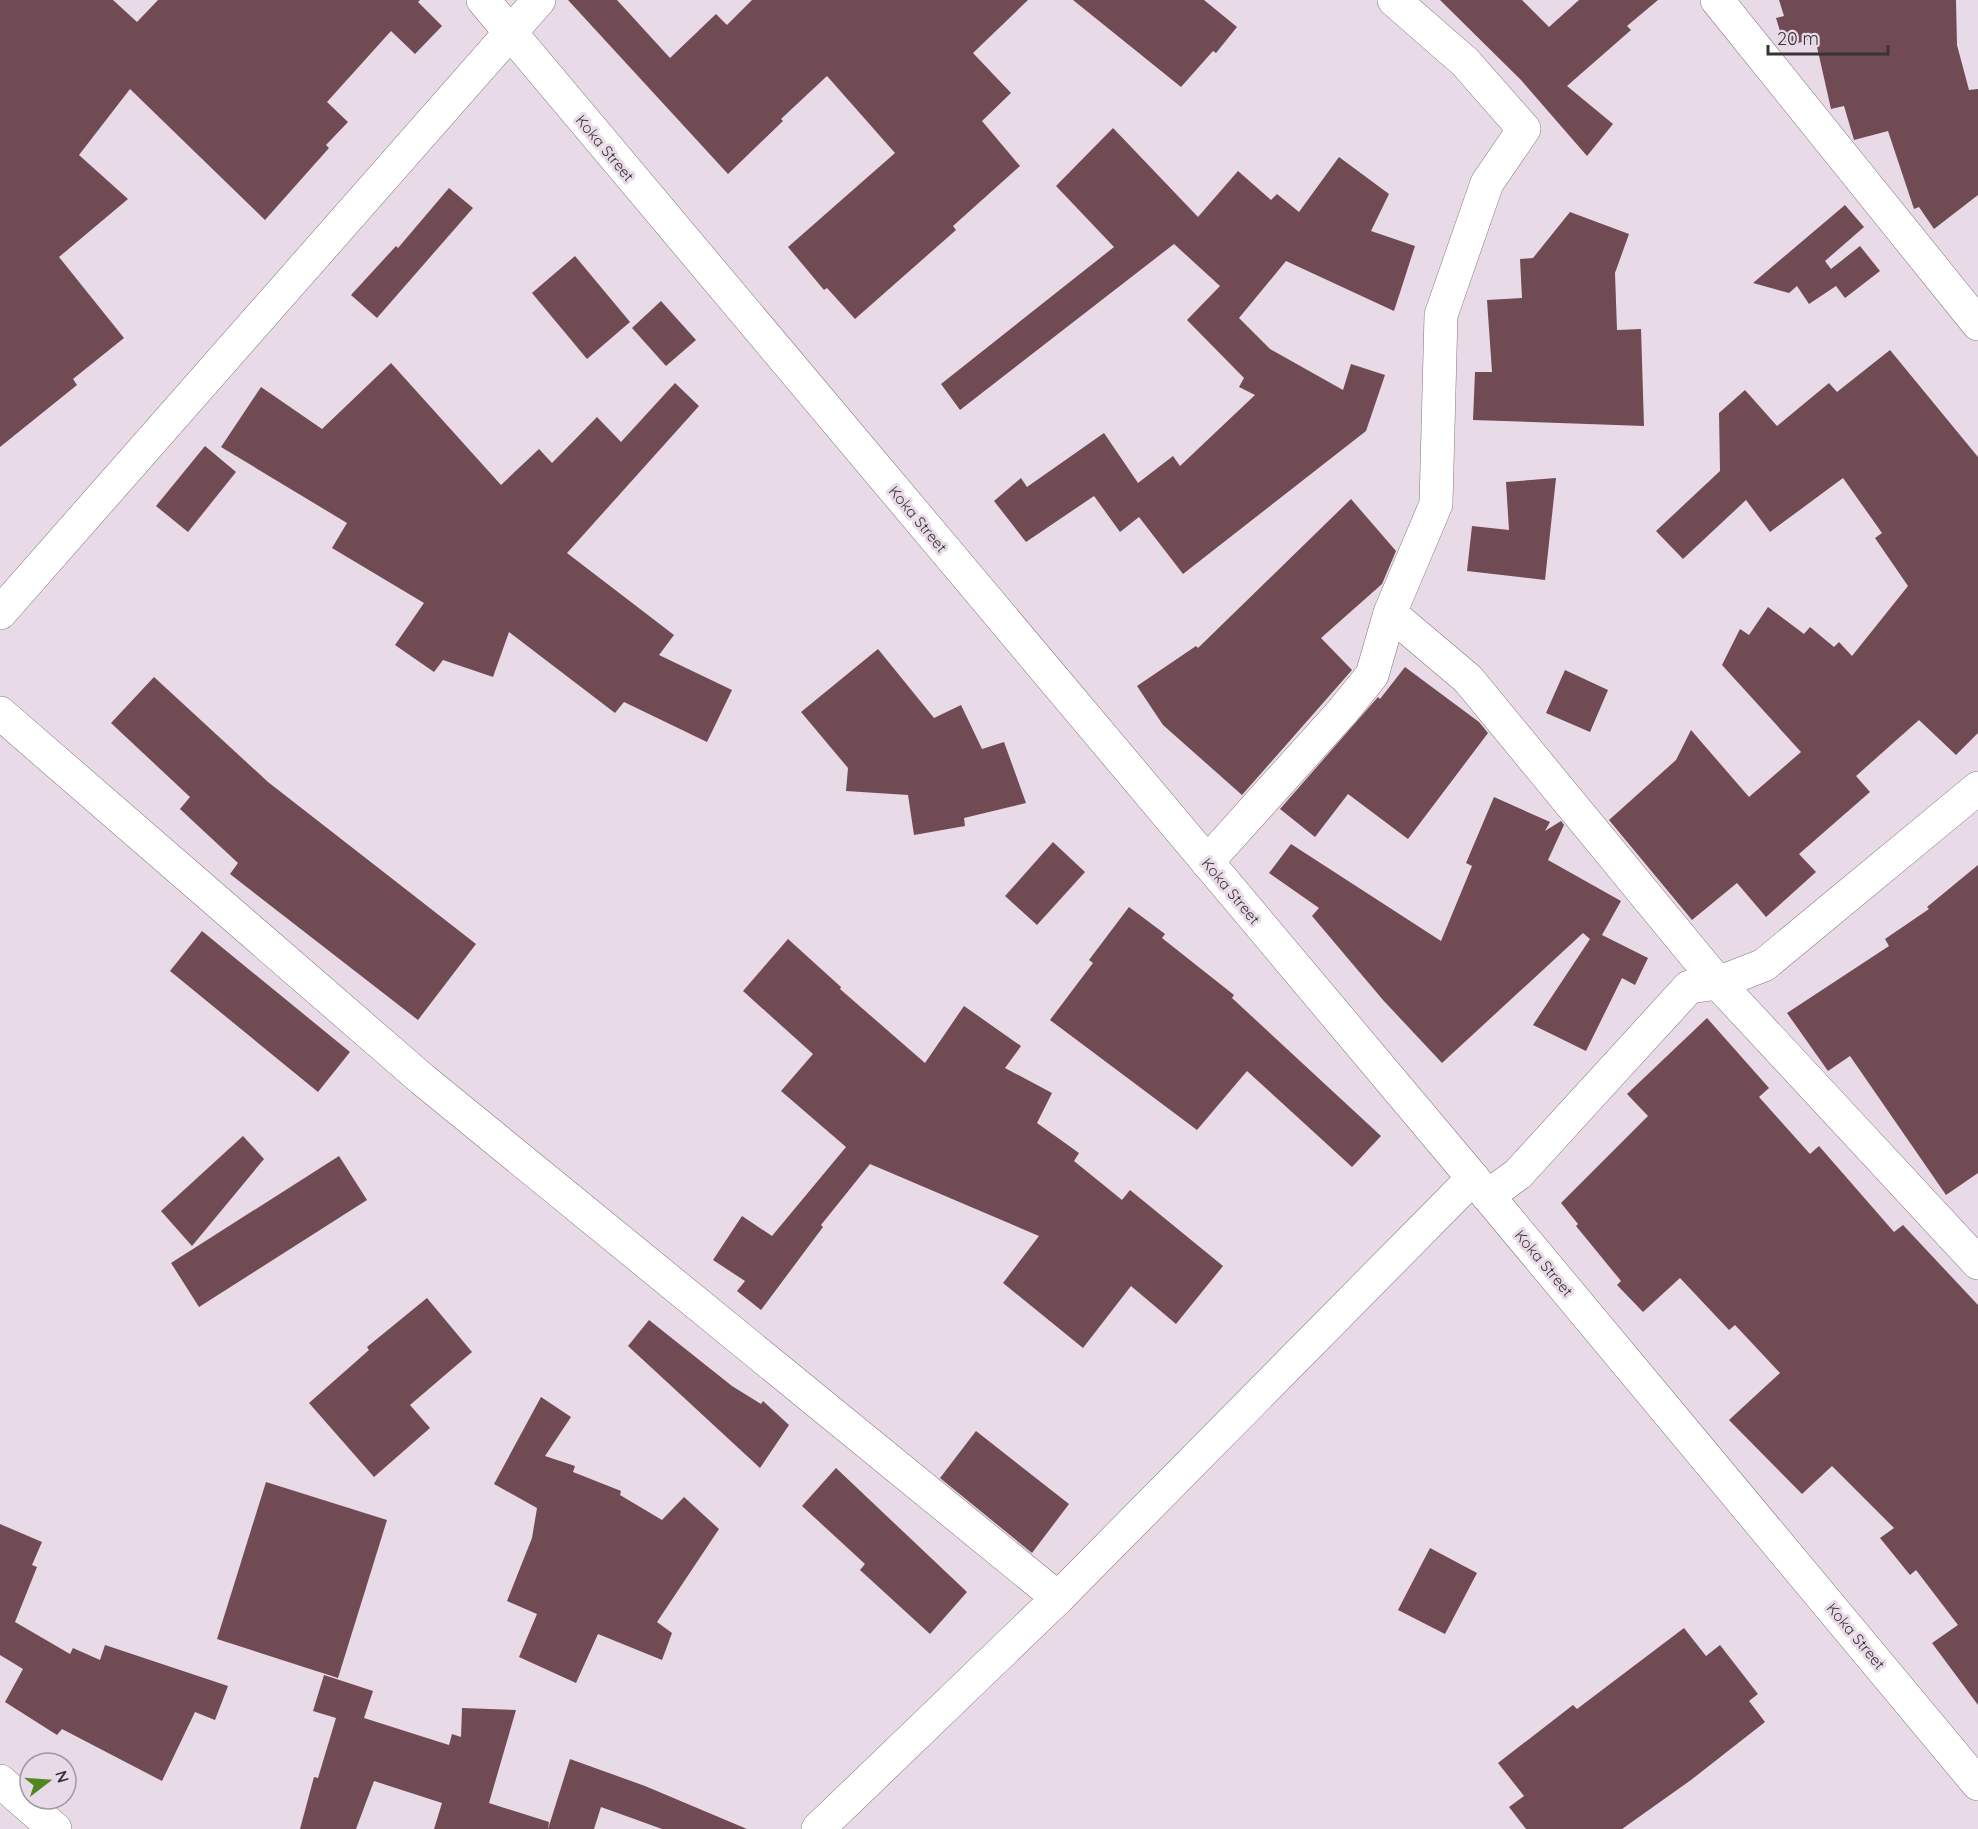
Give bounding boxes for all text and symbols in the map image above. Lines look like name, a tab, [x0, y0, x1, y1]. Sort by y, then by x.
scale bar	[1768, 18, 1888, 56]
text: 20 m	[1777, 27, 1819, 50]
street label: Koka Street	[572, 111, 638, 185]
street label: Koka Street	[885, 482, 951, 556]
street label: Koka Street	[1198, 854, 1264, 928]
street label: Koka Street	[1511, 1226, 1577, 1300]
street label: Koka Street	[1823, 1599, 1889, 1673]
north arrow	[18, 1751, 78, 1811]
text: N	[51, 1768, 74, 1785]

